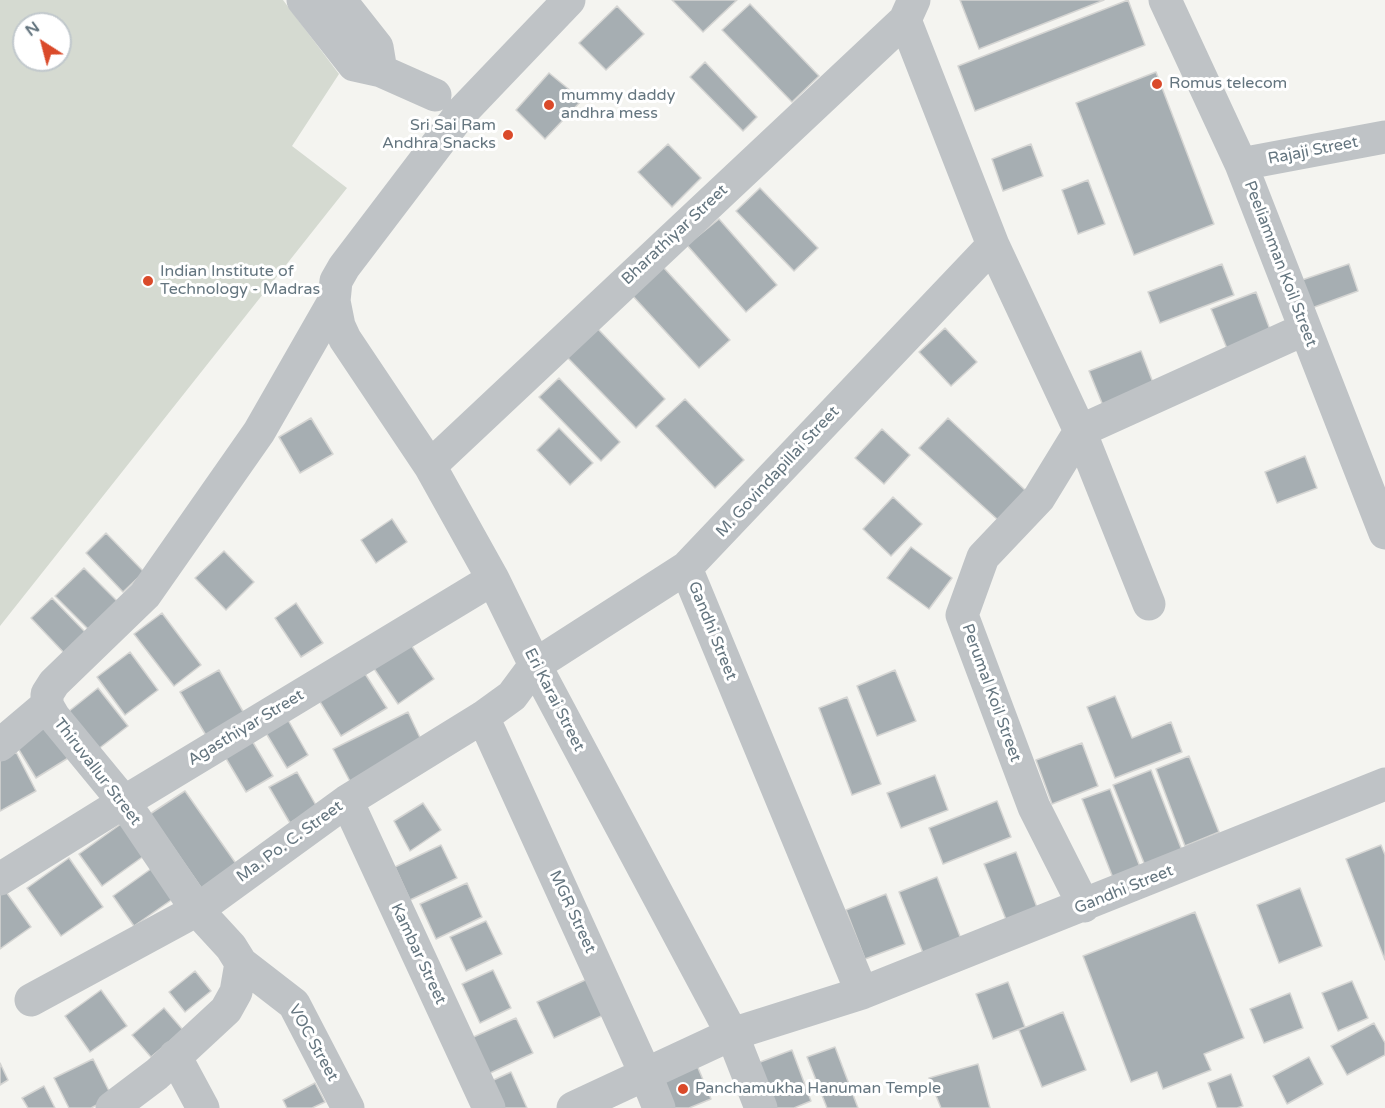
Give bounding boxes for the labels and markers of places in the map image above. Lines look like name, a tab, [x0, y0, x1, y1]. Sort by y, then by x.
place label: Romus telecom	[1169, 74, 1287, 94]
marker: Romus telecom	[1150, 77, 1164, 91]
place label: mummy daddy andhra mess	[561, 86, 675, 124]
marker: mummy daddy andhra mess	[542, 98, 556, 112]
place label: Sri Sai Ram Andhra Snacks	[382, 116, 496, 154]
marker: Sri Sai Ram Andhra Snacks	[501, 128, 515, 142]
place label: Indian Institute of Technology - Madras	[160, 262, 320, 300]
marker: Indian Institute of Technology - Madras	[141, 274, 155, 288]
place label: Panchamukha Hanuman Temple	[695, 1079, 941, 1099]
marker: Panchamukha Hanuman Temple	[676, 1082, 690, 1096]

